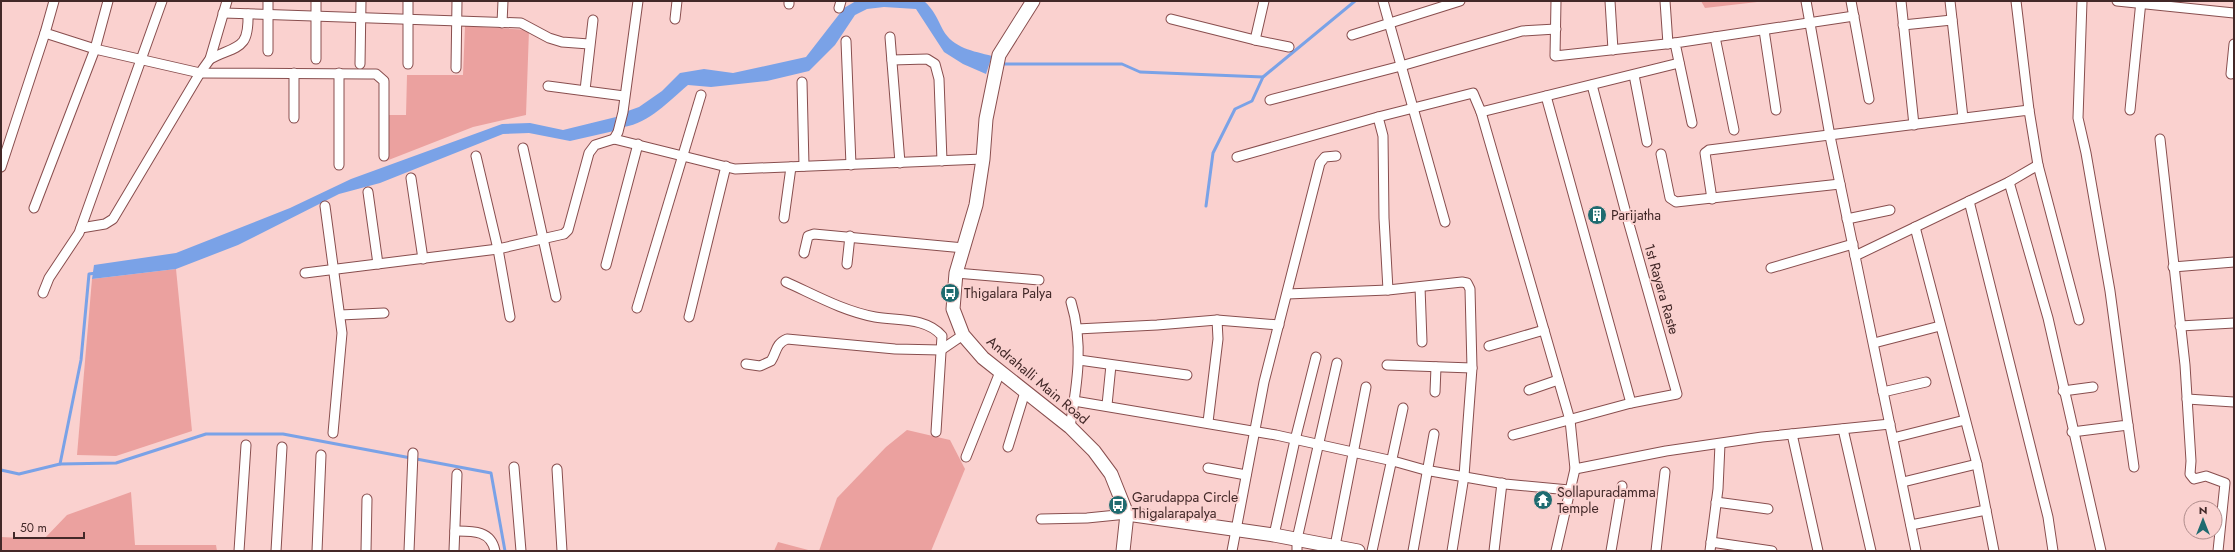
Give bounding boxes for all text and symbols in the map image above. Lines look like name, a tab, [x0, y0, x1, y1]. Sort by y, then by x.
building icon: Parijatha	[1586, 204, 1608, 226]
place label: Parijatha	[1611, 205, 1661, 225]
street label: 1st Rayara Raste	[1640, 241, 1684, 337]
bus stop icon: Thigalara Palya	[939, 282, 961, 304]
place label: Thigalara Palya	[964, 283, 1052, 303]
street label: Andrahalli Main Road	[983, 331, 1093, 429]
place label: Sollapuradamma Temple	[1557, 482, 1656, 518]
place label: Garudappa Circle Thigalarapalya	[1132, 487, 1238, 523]
temple icon: Sollapuradamma Temple	[1532, 489, 1554, 511]
bus stop icon: Garudappa Circle Thigalarapalya	[1107, 494, 1129, 516]
north arrow	[2183, 500, 2223, 540]
text: N	[2199, 502, 2207, 518]
scale bar	[14, 514, 84, 540]
text: 50 m	[20, 519, 47, 537]

